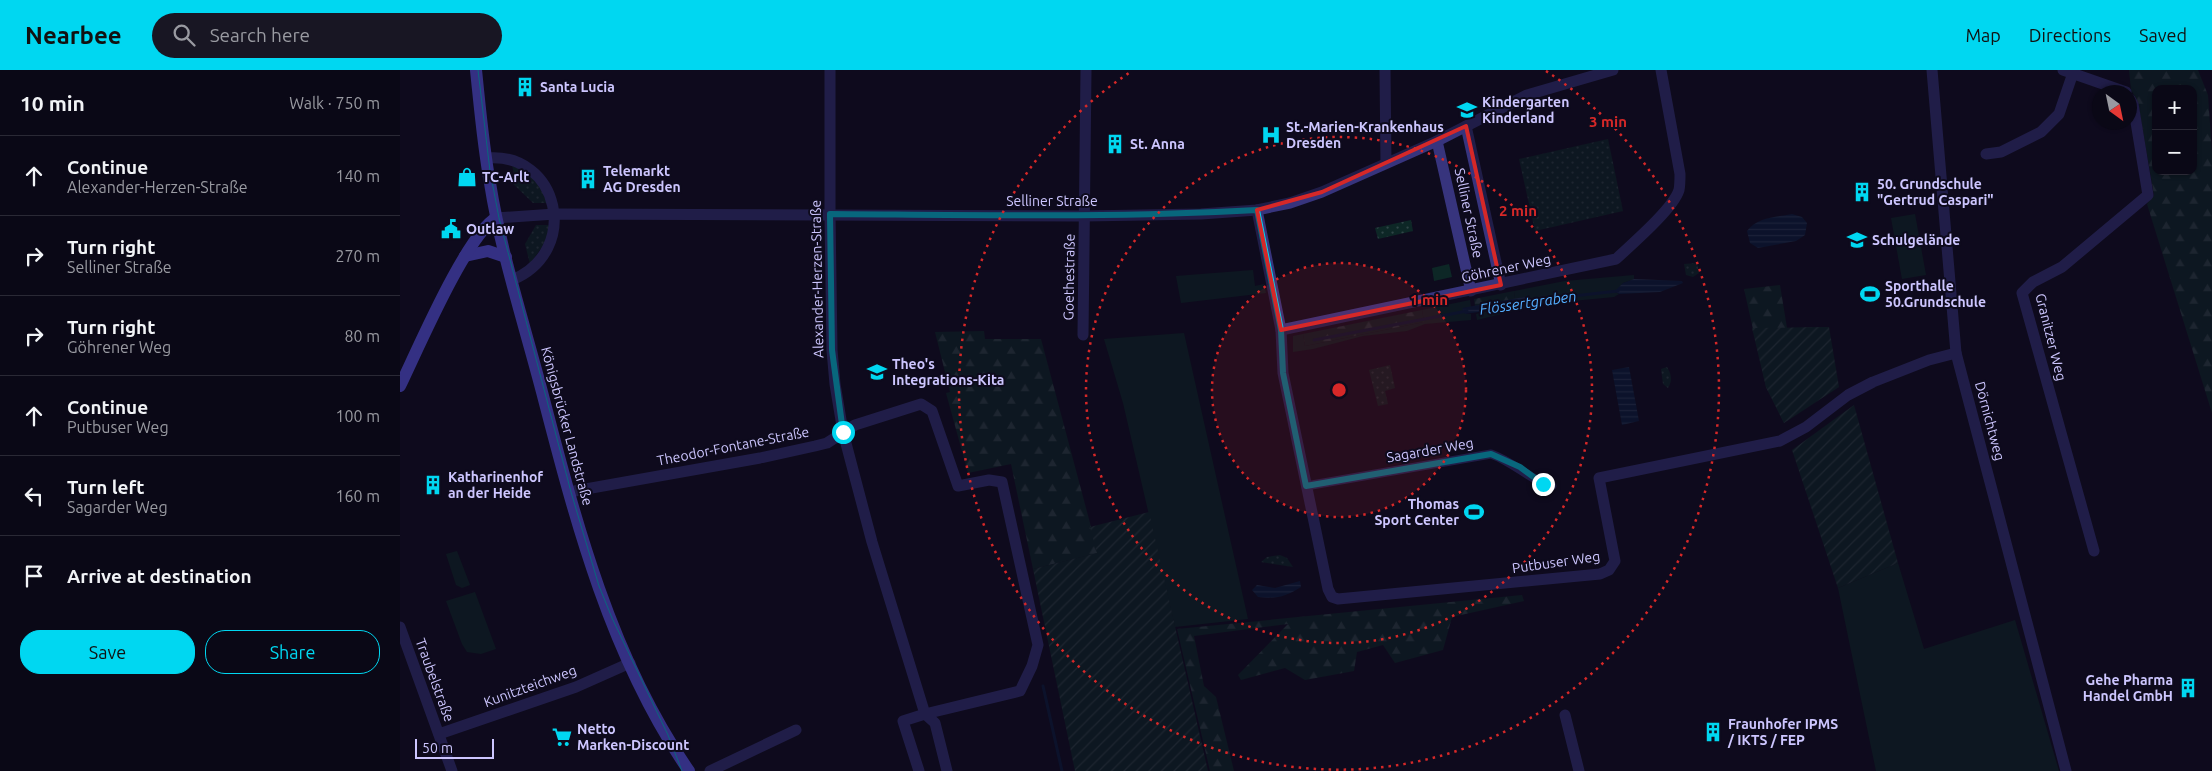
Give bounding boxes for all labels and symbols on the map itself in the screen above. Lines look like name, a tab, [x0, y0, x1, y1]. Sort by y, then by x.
building icon: Santa Lucia	[514, 76, 536, 98]
place label: Santa Lucia	[540, 79, 615, 95]
north arrow	[2092, 85, 2137, 130]
place label: Kindergarten Kinderland	[1482, 94, 1569, 126]
school or university icon: Kindergarten Kinderland	[1456, 99, 1478, 121]
text: 3 min	[1589, 113, 1627, 130]
place label: St.-Marien-Krankenhaus Dresden	[1286, 119, 1444, 151]
hospital icon: St.-Marien-Krankenhaus Dresden	[1260, 124, 1282, 146]
building icon: St. Anna	[1104, 133, 1126, 155]
place label: St. Anna	[1130, 136, 1185, 152]
place label: Telemarkt AG Dresden	[603, 163, 681, 195]
shop icon: TC-Arlt	[456, 166, 478, 188]
street label: Selliner Straße	[1452, 167, 1486, 259]
building icon: Telemarkt AG Dresden	[577, 168, 599, 190]
place label: TC-Arlt	[482, 169, 529, 185]
place label: 50. Grundschule "Gertrud Caspari"	[1877, 176, 1994, 208]
building icon: 50. Grundschule "Gertrud Caspari"	[1851, 181, 1873, 203]
street label: Selliner Straße	[1006, 193, 1098, 209]
street label: Alexander-Herzen-Straße	[808, 200, 826, 358]
text: 2 min	[1499, 202, 1537, 219]
public building icon: Outlaw	[440, 218, 462, 240]
place label: Outlaw	[466, 221, 514, 237]
school or university icon: Schulgelände	[1846, 229, 1868, 251]
place label: Schulgelände	[1872, 232, 1960, 248]
street label: Goethestraße	[1060, 234, 1078, 320]
street label: Göhrener Weg	[1460, 251, 1552, 285]
place label: Sporthalle 50.Grundschule	[1885, 278, 1986, 310]
sports icon: Sporthalle 50.Grundschule	[1859, 283, 1881, 305]
water label: Flössertgraben	[1478, 287, 1577, 318]
text: 1 min	[1410, 291, 1448, 308]
street label: Granitzer Weg	[2032, 292, 2070, 382]
street label: Königsbrücker Landstraße	[538, 345, 596, 507]
place label: Theo's Integrations-Kita	[892, 356, 1004, 388]
school or university icon: Theo's Integrations-Kita	[866, 361, 888, 383]
street label: Dörnichtweg	[1972, 380, 2008, 462]
centre of rings	[1330, 381, 1348, 399]
route start	[832, 421, 855, 444]
street label: Theodor-Fontane-Straße	[656, 423, 810, 469]
street label: Sagarder Weg	[1385, 434, 1475, 466]
place label: Katharinenhof an der Heide	[448, 469, 543, 501]
route end	[1532, 473, 1555, 496]
building icon: Katharinenhof an der Heide	[422, 474, 444, 496]
place label: Thomas Sport Center	[1374, 496, 1459, 528]
sports icon: Thomas Sport Center	[1463, 501, 1485, 523]
street label: Putbuser Weg	[1511, 548, 1601, 576]
street label: Traubelstraße	[412, 636, 458, 724]
street label: Kunitzteichweg	[481, 662, 579, 710]
place label: Gehe Pharma Handel GmbH	[2083, 672, 2173, 704]
building icon: Gehe Pharma Handel GmbH	[2177, 677, 2199, 699]
place label: Fraunhofer IPMS / IKTS / FEP	[1727, 716, 1838, 748]
place label: Netto Marken-Discount	[577, 721, 689, 753]
building icon: Fraunhofer IPMS / IKTS / FEP	[1702, 721, 1724, 743]
supermarket icon: Netto Marken-Discount	[551, 726, 573, 748]
scale bar	[415, 736, 494, 759]

